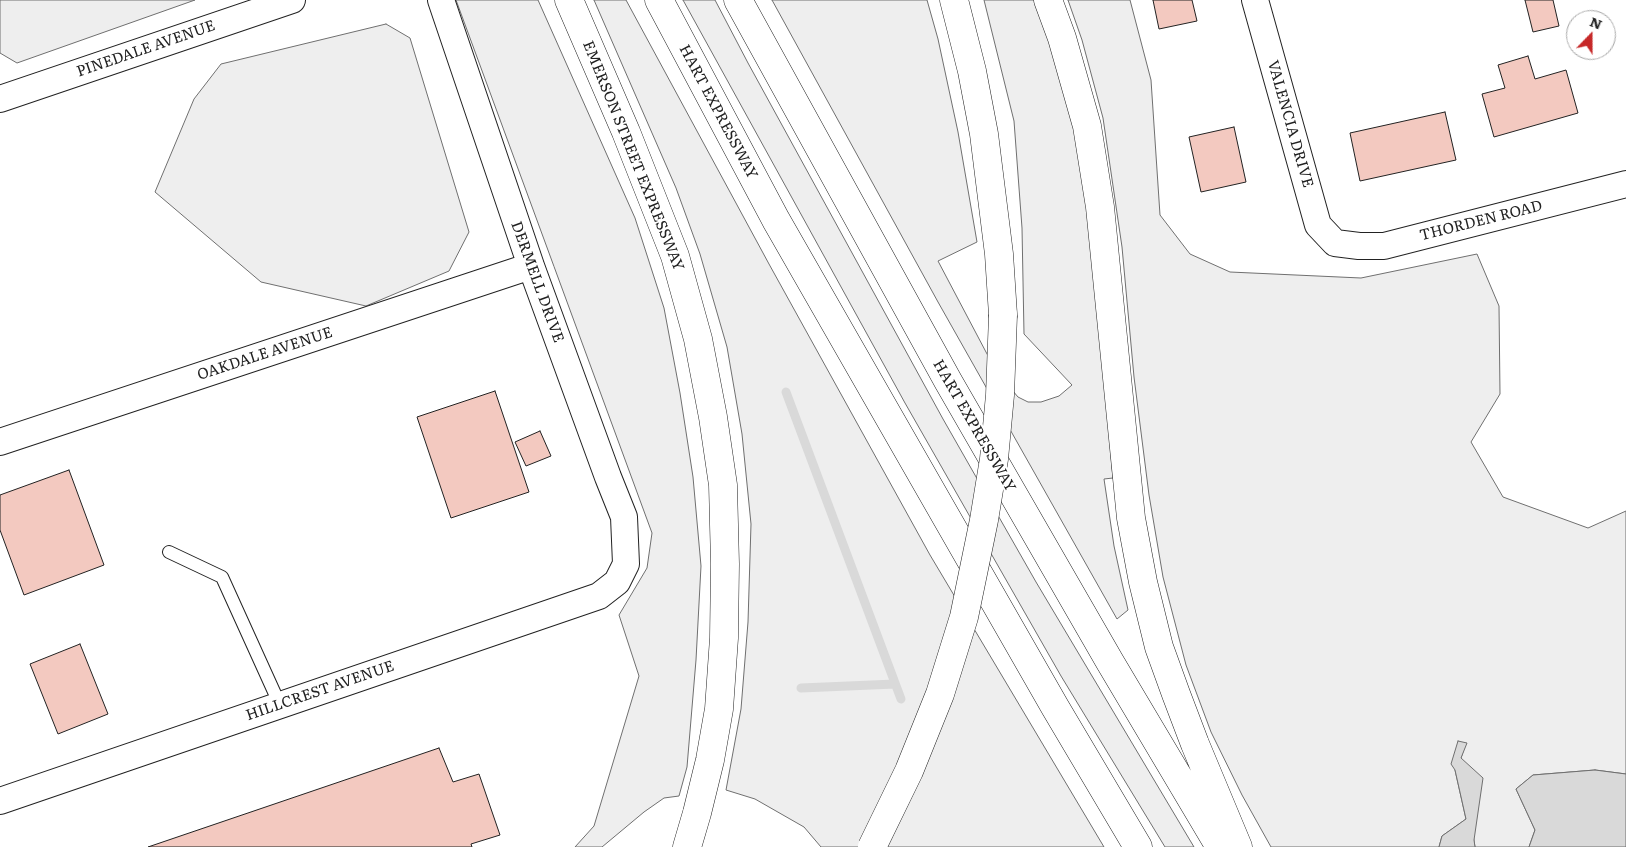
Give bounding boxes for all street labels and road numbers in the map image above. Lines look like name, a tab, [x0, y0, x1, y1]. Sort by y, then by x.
street label: PINEDALE AVENUE	[74, 17, 218, 81]
street label: EMERSON STREET EXPRESSWAY	[578, 38, 688, 274]
street label: HART EXPRESSWAY	[675, 42, 761, 182]
street label: VALENCIA DRIVE	[1263, 58, 1317, 190]
street label: THORDEN ROAD	[1418, 197, 1544, 245]
street label: DERMELL DRIVE	[507, 219, 567, 345]
street label: OAKDALE AVENUE	[195, 324, 335, 384]
street label: HART EXPRESSWAY	[929, 357, 1019, 495]
street label: HILLCREST AVENUE	[244, 657, 396, 725]

